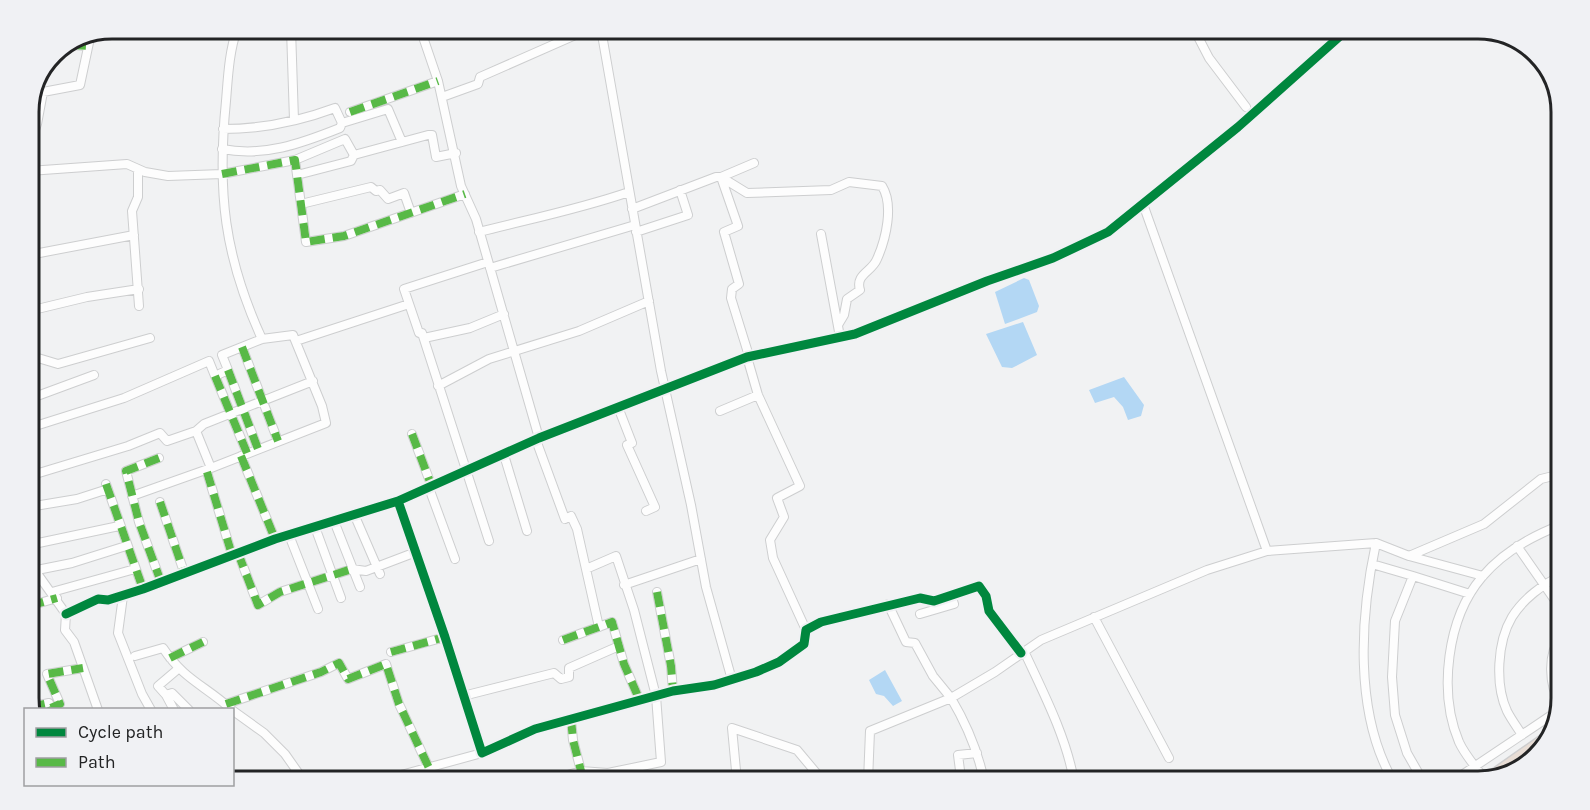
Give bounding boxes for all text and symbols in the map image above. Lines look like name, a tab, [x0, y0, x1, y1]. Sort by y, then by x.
legend	[24, 708, 234, 786]
text: Cycle path	[78, 721, 163, 743]
text: Path	[78, 751, 116, 773]

